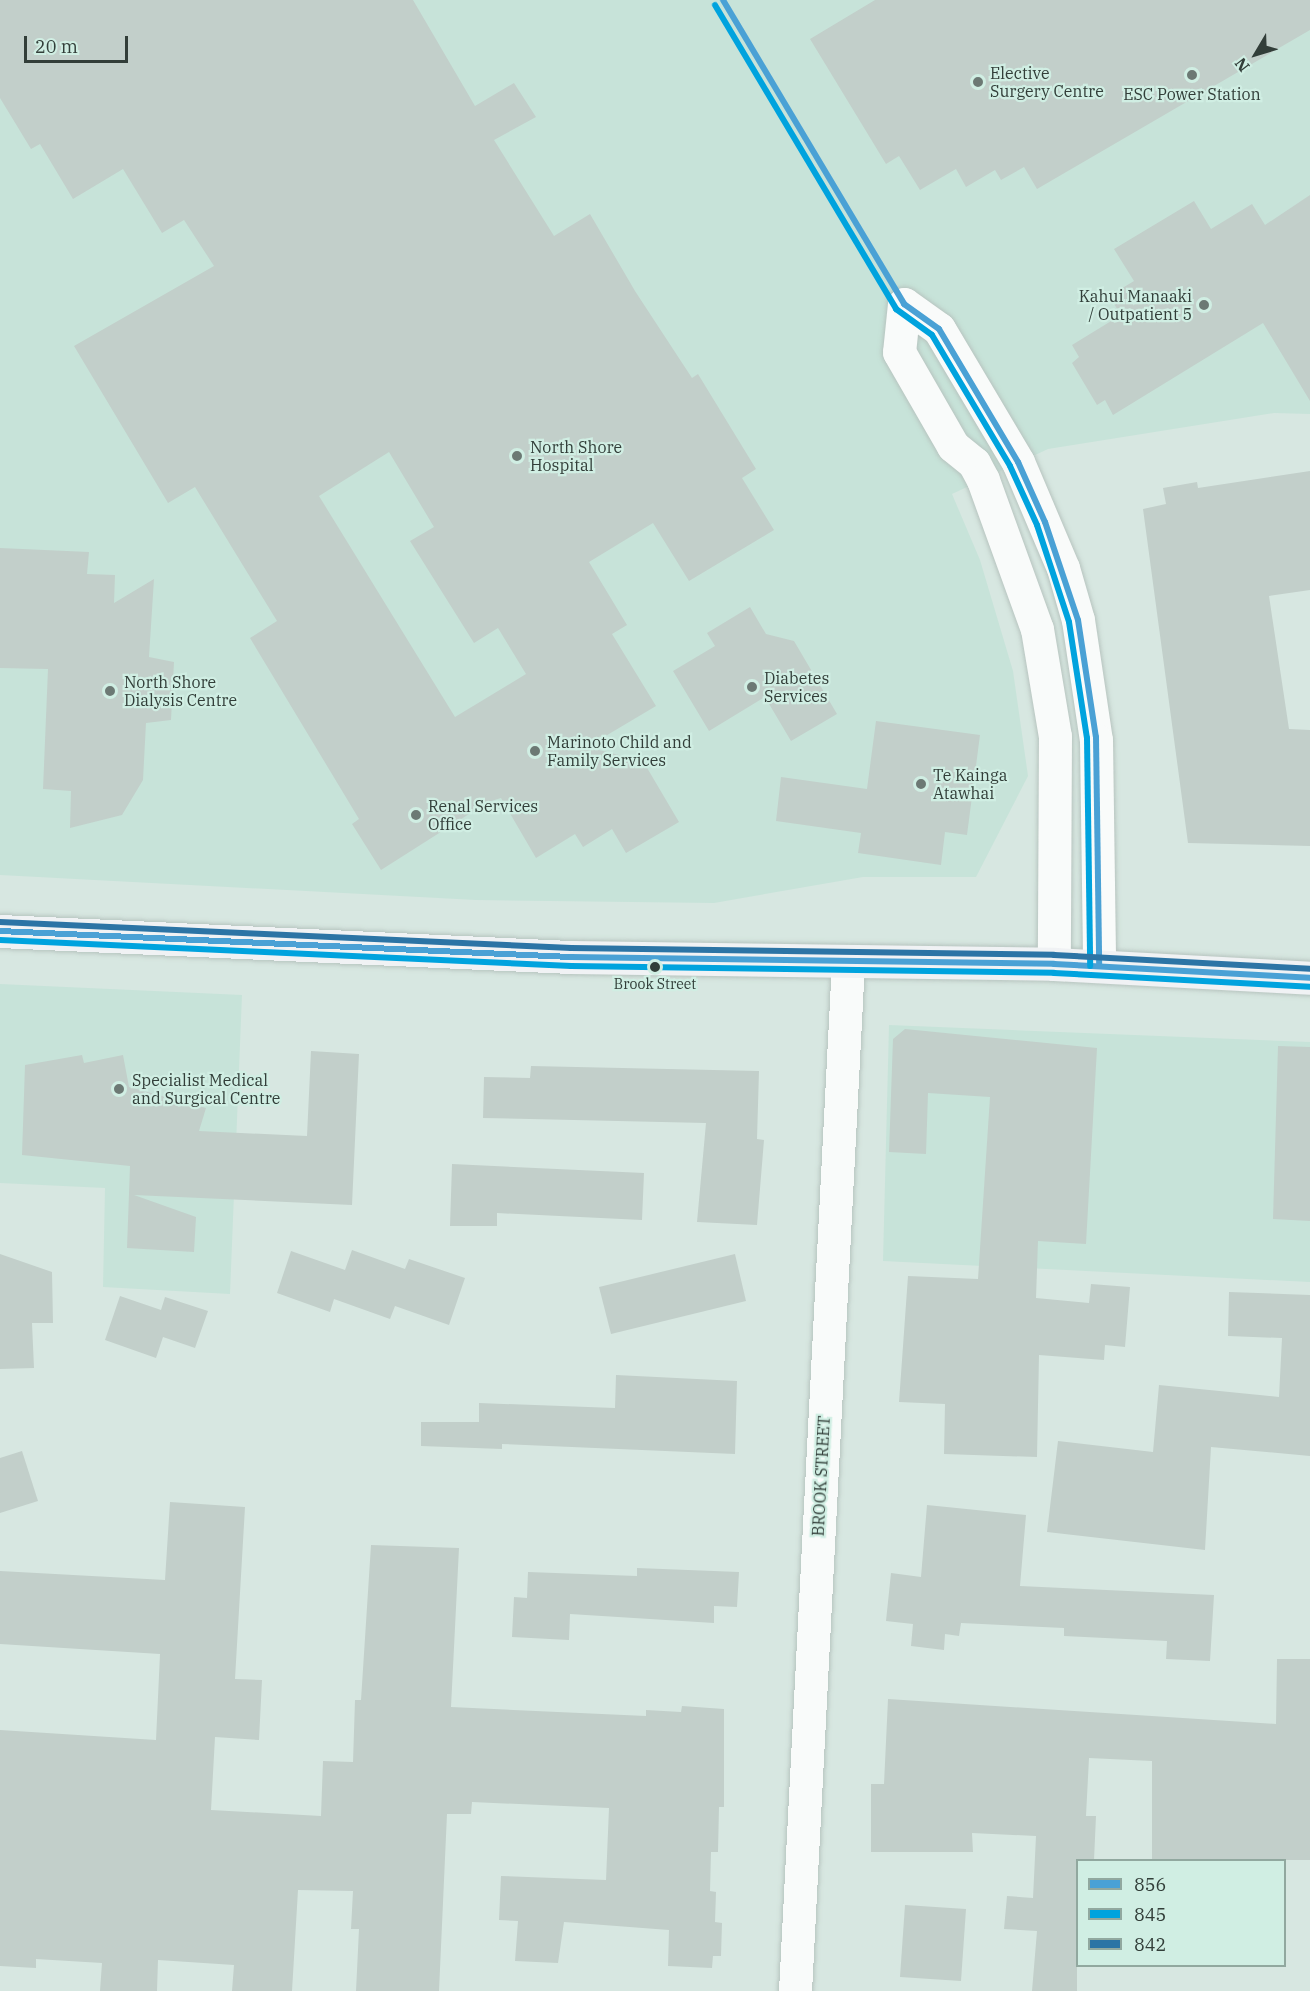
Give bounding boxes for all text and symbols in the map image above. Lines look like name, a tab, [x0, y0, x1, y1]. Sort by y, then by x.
scale bar	[27, 24, 130, 62]
north arrow	[1226, 24, 1286, 84]
text: 20 m	[35, 35, 78, 58]
text: N	[1230, 54, 1254, 76]
place label: Elective Surgery Centre	[990, 63, 1104, 101]
marker: ESC Power Station	[1185, 68, 1199, 82]
marker: Elective Surgery Centre	[971, 75, 985, 89]
place label: ESC Power Station	[1123, 84, 1261, 104]
place label: Kahui Manaaki / Outpatient 5	[1079, 286, 1192, 324]
marker: Kahui Manaaki / Outpatient 5	[1197, 298, 1211, 312]
place label: North Shore Hospital	[530, 437, 622, 475]
marker: North Shore Hospital	[508, 447, 526, 465]
place label: Diabetes Services	[764, 668, 829, 706]
place label: North Shore Dialysis Centre	[124, 672, 237, 710]
marker: Diabetes Services	[745, 680, 759, 694]
marker: North Shore Dialysis Centre	[101, 682, 119, 700]
place label: Marinoto Child and Family Services	[547, 732, 692, 770]
marker: Marinoto Child and Family Services	[528, 744, 542, 758]
place label: Te Kainga Atawhai	[933, 765, 1007, 803]
marker: Te Kainga Atawhai	[914, 777, 928, 791]
place label: Renal Services Office	[428, 796, 538, 834]
marker: Renal Services Office	[409, 808, 423, 822]
marker: Brook Street	[649, 961, 661, 973]
place label: Brook Street	[614, 976, 696, 992]
place label: Specialist Medical and Surgical Centre	[132, 1070, 280, 1108]
marker: Specialist Medical and Surgical Centre	[110, 1080, 128, 1098]
street label: BROOK STREET	[808, 1415, 834, 1537]
legend	[1076, 1859, 1286, 1967]
text: 856	[1134, 1873, 1166, 1896]
text: 845	[1134, 1903, 1166, 1926]
text: 842	[1134, 1933, 1166, 1956]

